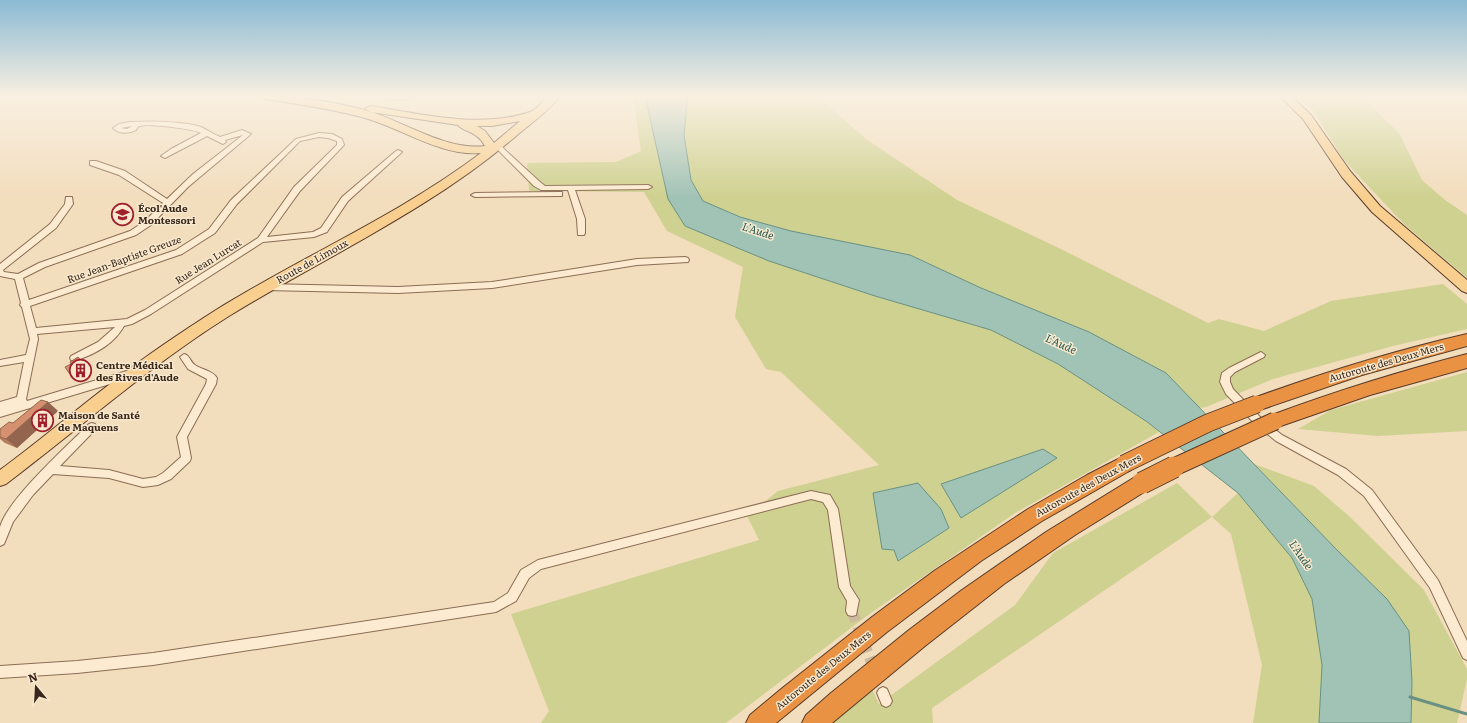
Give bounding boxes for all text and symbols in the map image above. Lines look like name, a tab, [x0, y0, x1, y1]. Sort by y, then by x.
place label: Écol'Aude Montessori	[138, 200, 196, 227]
school or university icon: Écol'Aude Montessori	[110, 201, 136, 227]
water label: L'Aude	[740, 217, 776, 243]
street label: Rue Jean-Baptiste Greuze	[65, 231, 183, 286]
street label: Rue Jean Lurcat	[172, 234, 244, 287]
street label: Route de Limoux	[273, 234, 351, 287]
water label: L'Aude	[1043, 329, 1080, 357]
street label: Autoroute des Deux Mers	[1327, 338, 1446, 385]
place label: Centre Médical des Rives d'Aude	[96, 357, 179, 384]
building icon: Centre Médical des Rives d'Aude	[68, 358, 94, 384]
place label: Maison de Santé de Maquens	[58, 407, 140, 434]
building icon: Maison de Santé de Maquens	[29, 408, 55, 434]
street label: Autoroute des Deux Mers	[1032, 449, 1144, 520]
water label: L'Aude	[1286, 537, 1318, 572]
street label: Autoroute des Deux Mers	[772, 626, 874, 713]
north arrow	[16, 667, 56, 707]
text: N	[26, 668, 39, 686]

